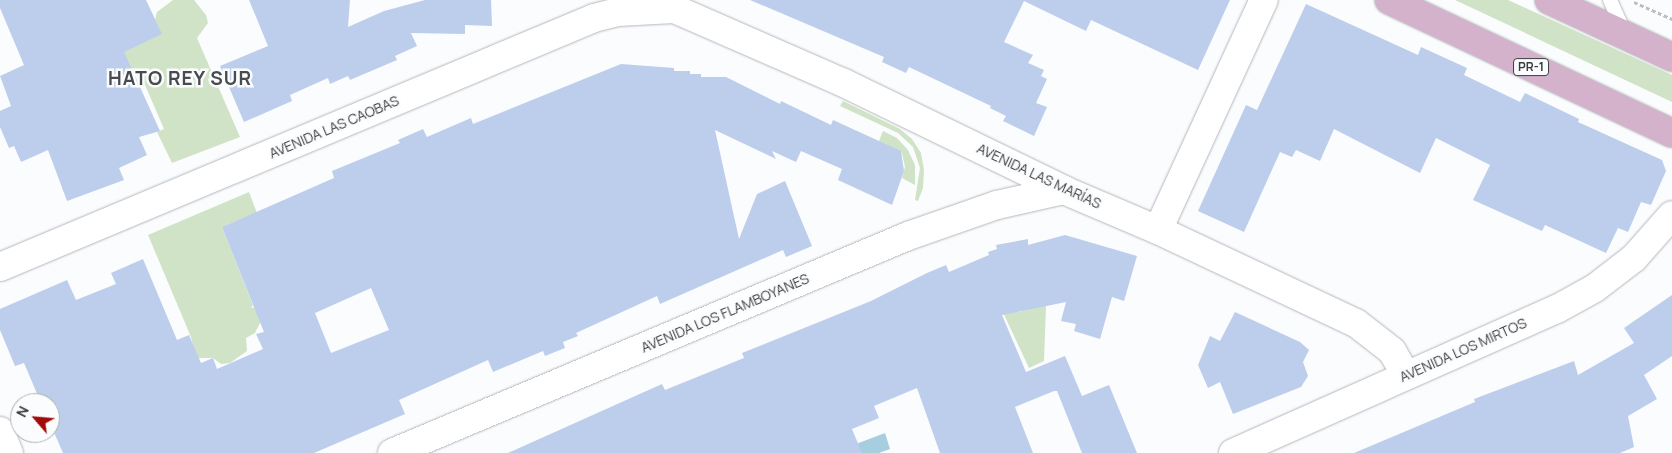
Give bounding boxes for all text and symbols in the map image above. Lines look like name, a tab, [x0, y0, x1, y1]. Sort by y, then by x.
road number: PR-1	[1512, 58, 1550, 76]
district label: HATO REY SUR	[106, 68, 254, 90]
street label: AVENIDA LAS CAOBAS	[267, 92, 401, 162]
street label: AVENIDA LAS MARÍAS	[974, 140, 1104, 212]
street label: AVENIDA LOS FLAMBOYANES	[638, 270, 812, 356]
street label: AVENIDA LOS MIRTOS	[1397, 314, 1529, 386]
north arrow	[10, 393, 60, 443]
text: N	[11, 403, 33, 420]

